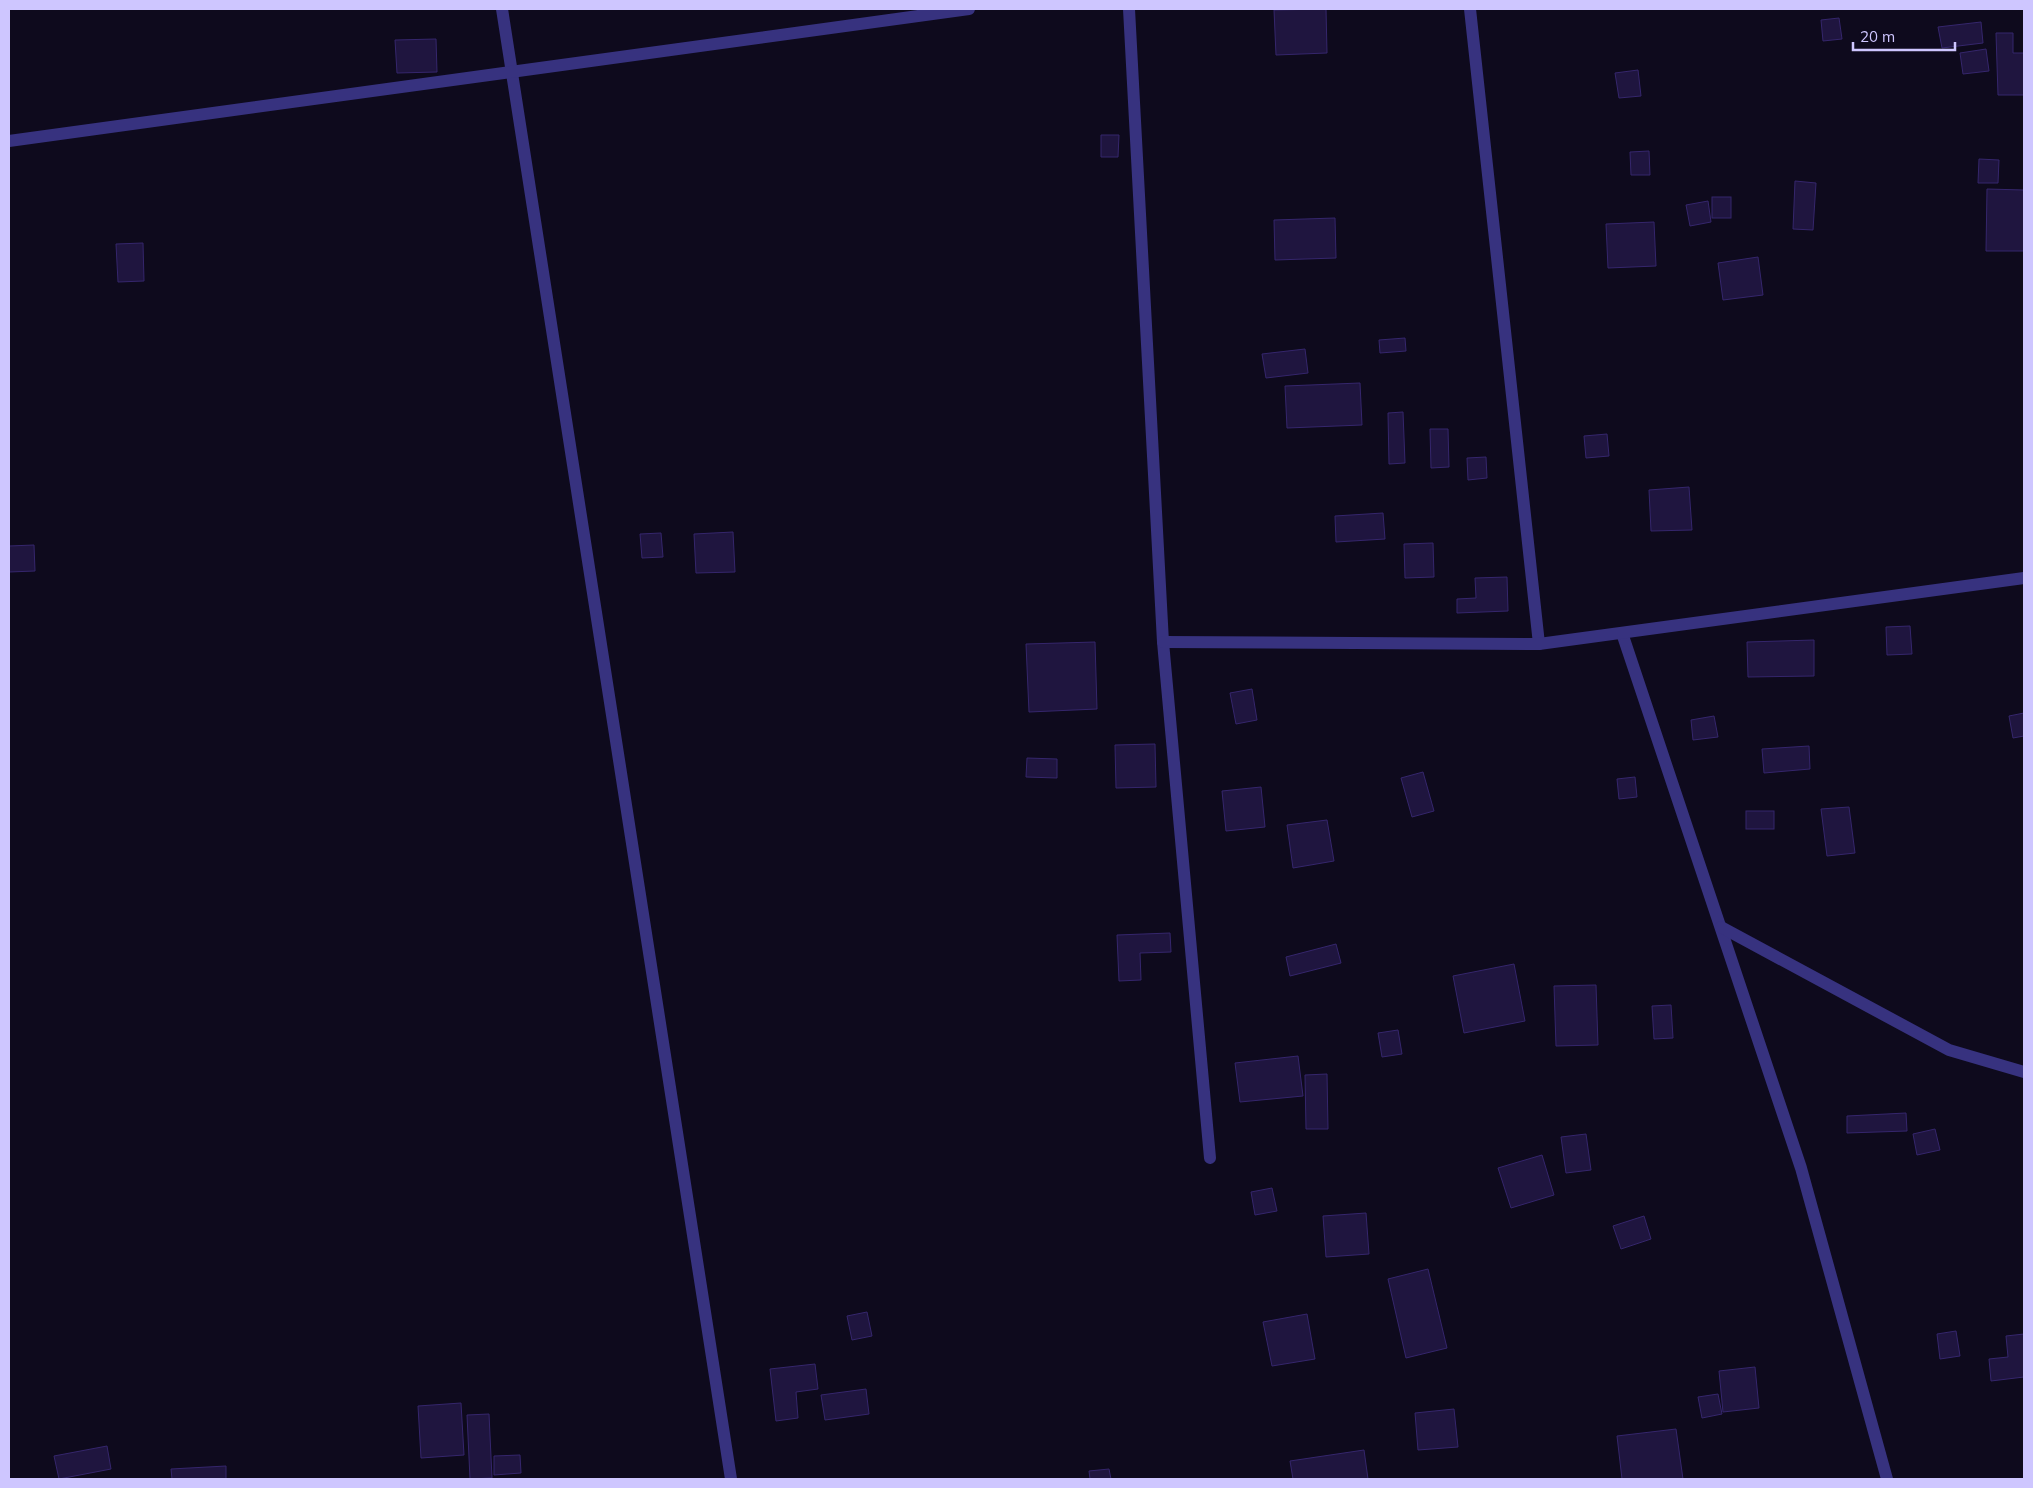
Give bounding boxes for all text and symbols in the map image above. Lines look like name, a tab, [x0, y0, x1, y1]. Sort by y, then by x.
scale bar	[1853, 20, 1956, 52]
text: 20 m	[1860, 27, 1895, 46]

